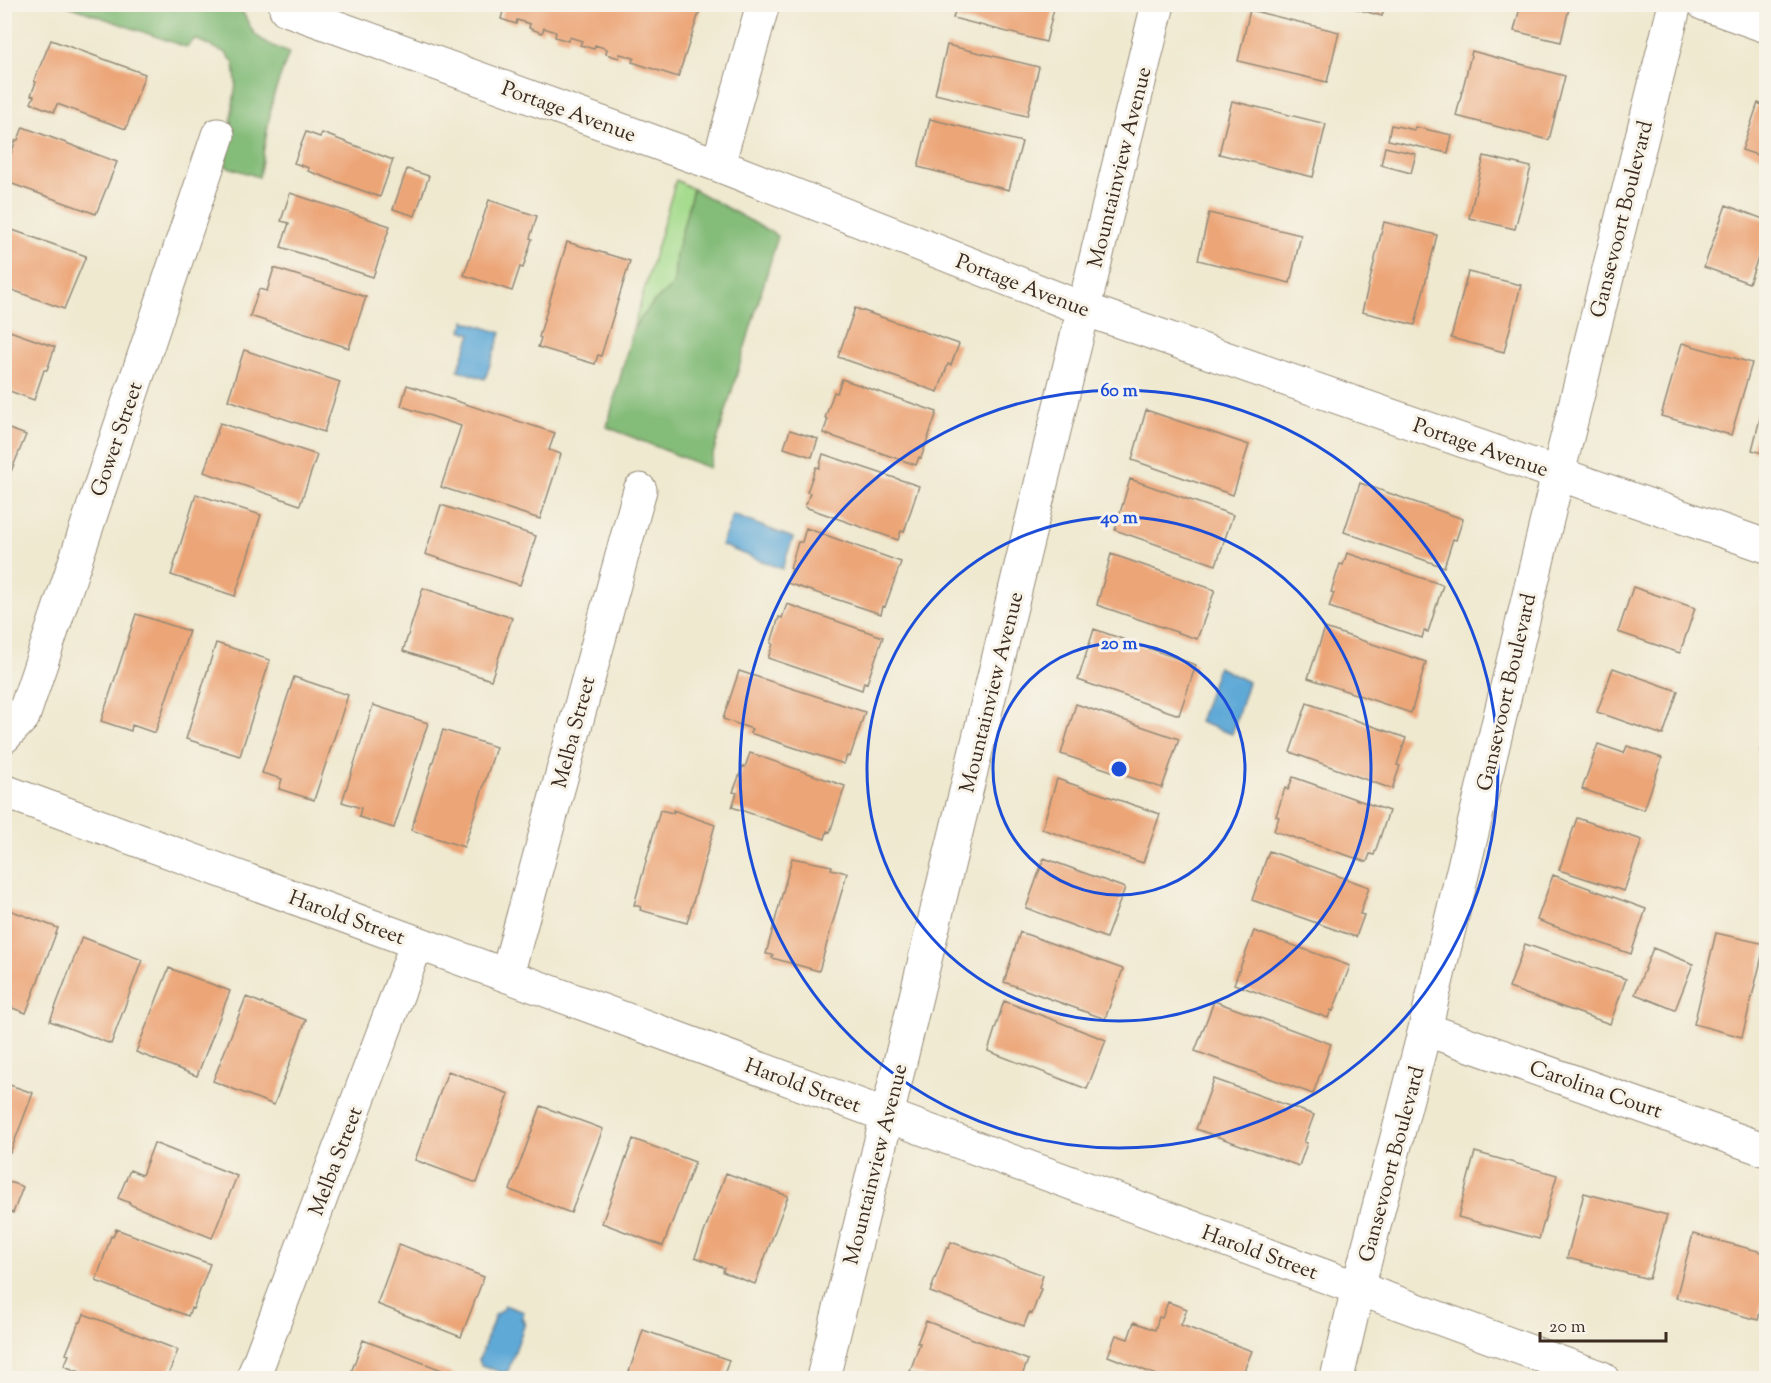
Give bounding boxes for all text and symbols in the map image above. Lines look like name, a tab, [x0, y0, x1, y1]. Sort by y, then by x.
street label: Mountainview Avenue	[1081, 64, 1160, 271]
street label: Portage Avenue	[497, 75, 640, 151]
street label: Gansevoort Boulevard	[1584, 118, 1662, 321]
street label: Portage Avenue	[951, 248, 1094, 326]
street label: Gower Street	[84, 378, 152, 501]
text: 60 m	[1100, 379, 1138, 405]
street label: Portage Avenue	[1409, 412, 1552, 486]
text: 40 m	[1099, 506, 1138, 532]
street label: Mountainview Avenue	[953, 589, 1032, 796]
street label: Gansevoort Boulevard	[1471, 591, 1545, 794]
text: 20 m	[1101, 632, 1137, 658]
street label: Melba Street	[546, 673, 604, 792]
centre of rings	[1109, 759, 1129, 779]
street label: Harold Street	[284, 884, 409, 954]
street label: Harold Street	[740, 1052, 865, 1122]
street label: Carolina Court	[1525, 1054, 1666, 1128]
street label: Mountainview Avenue	[837, 1061, 916, 1268]
street label: Gansevoort Boulevard	[1352, 1063, 1434, 1266]
street label: Melba Street	[302, 1103, 371, 1221]
street label: Harold Street	[1197, 1219, 1322, 1289]
scale bar	[1540, 1305, 1666, 1343]
text: 20 m	[1549, 1315, 1586, 1341]

